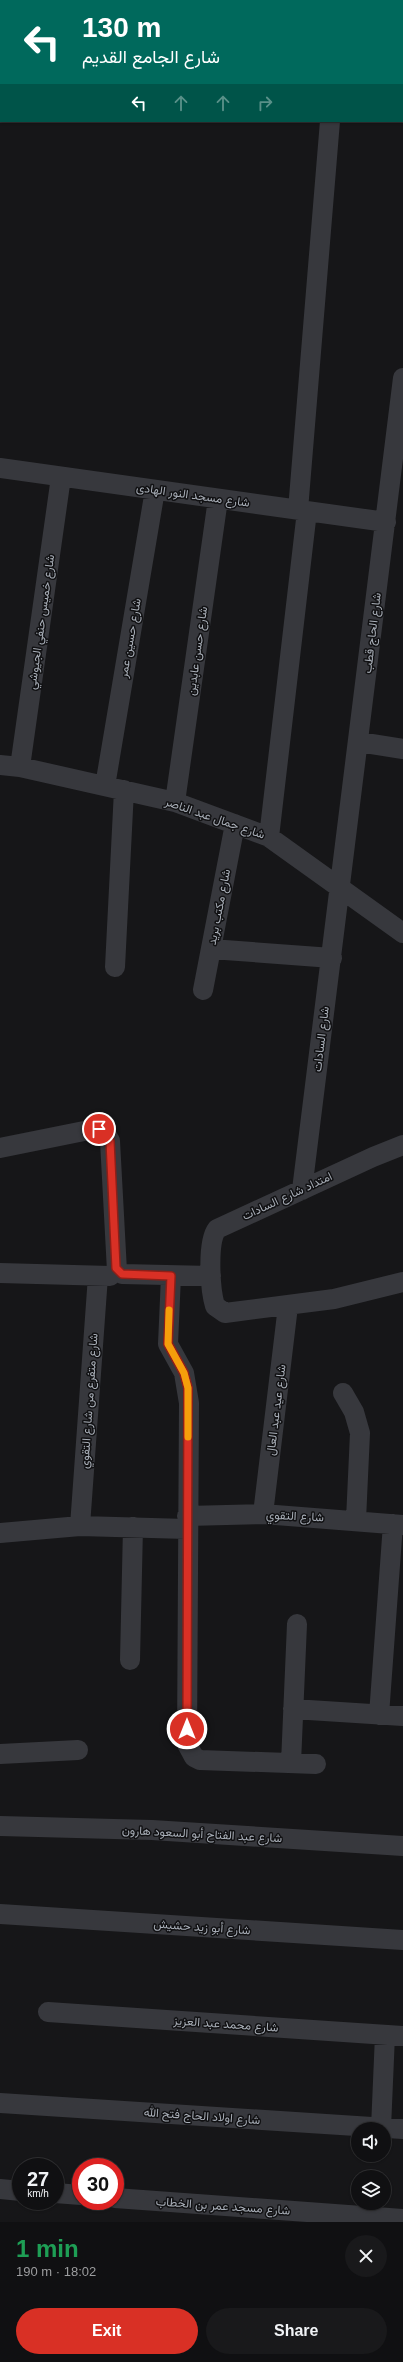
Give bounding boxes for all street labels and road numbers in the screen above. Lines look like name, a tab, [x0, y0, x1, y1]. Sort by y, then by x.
street label: شارع مسجد النور الهادى	[135, 480, 251, 512]
street label: شارع خميس حنفي الجيوشي	[25, 554, 60, 691]
street label: شارع الحاج قطب	[360, 592, 386, 674]
street label: شارع حسين عمر	[116, 597, 146, 680]
street label: شارع حسن عابدين	[184, 606, 212, 697]
street label: شارع جمال عبد الناصر	[162, 794, 267, 844]
street label: شارع مكتب بريد	[205, 868, 235, 947]
street label: شارع السادات	[310, 1005, 334, 1073]
street label: امتداد شارع السادات	[240, 1169, 335, 1225]
street label: شارع متفرع من شارع التقوي	[77, 1333, 104, 1470]
street label: شارع عيد عبد العال	[263, 1364, 291, 1457]
street label: شارع التقوي	[265, 1507, 324, 1528]
street label: شارع عبد الفتاح أبو السعود هارون	[121, 1823, 282, 1847]
street label: شارع أبو زيد حشيش	[153, 1917, 251, 1939]
street label: شارع محمد عبد العزيز	[172, 2013, 279, 2037]
street label: شارع اولاد الحاج فتح الله	[143, 2105, 261, 2129]
street label: شارع مسجد عمر بن الخطاب	[155, 2194, 291, 2220]

